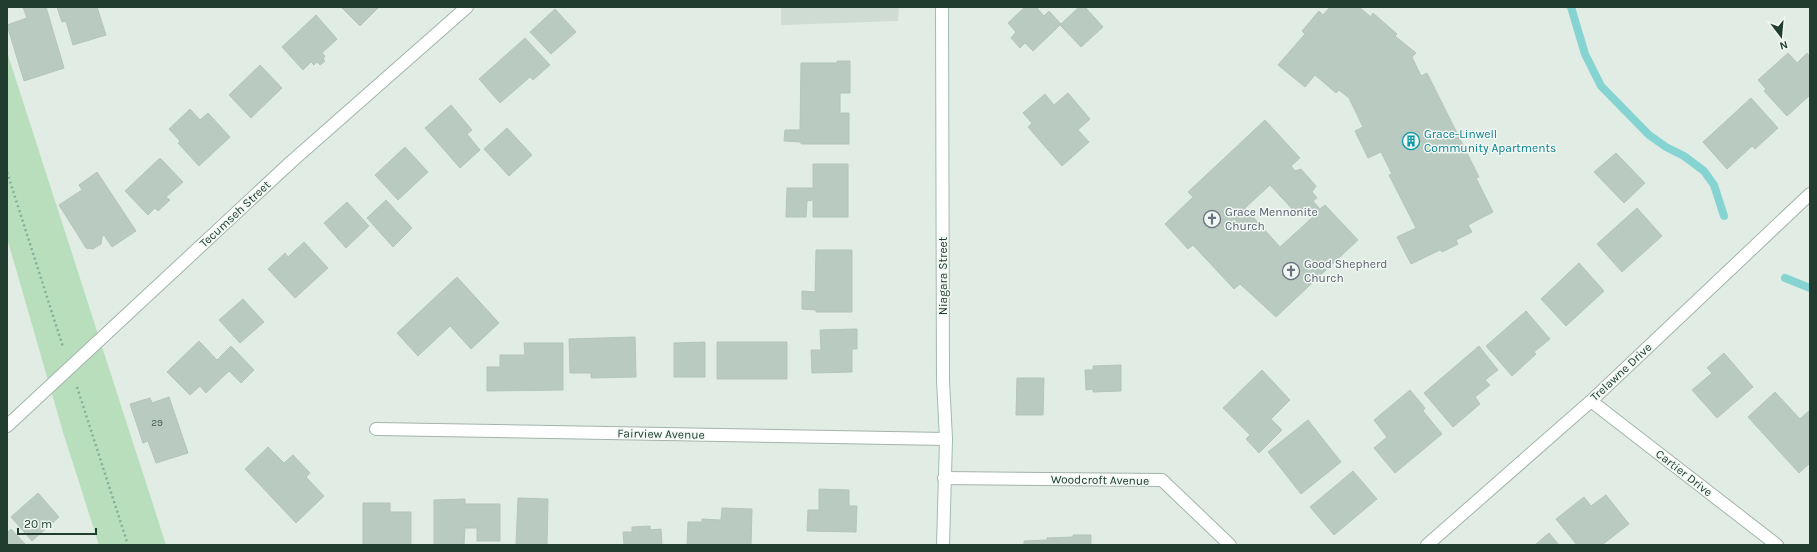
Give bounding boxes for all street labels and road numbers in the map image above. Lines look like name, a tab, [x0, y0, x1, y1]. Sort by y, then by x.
street label: Tecumseh Street	[197, 177, 274, 250]
street label: Niagara Street	[936, 236, 950, 315]
street label: Trelawne Drive	[1587, 340, 1655, 404]
street label: Fairview Avenue	[617, 426, 705, 442]
street label: Cartier Drive	[1653, 447, 1715, 499]
street label: Woodcroft Avenue	[1051, 472, 1149, 488]

